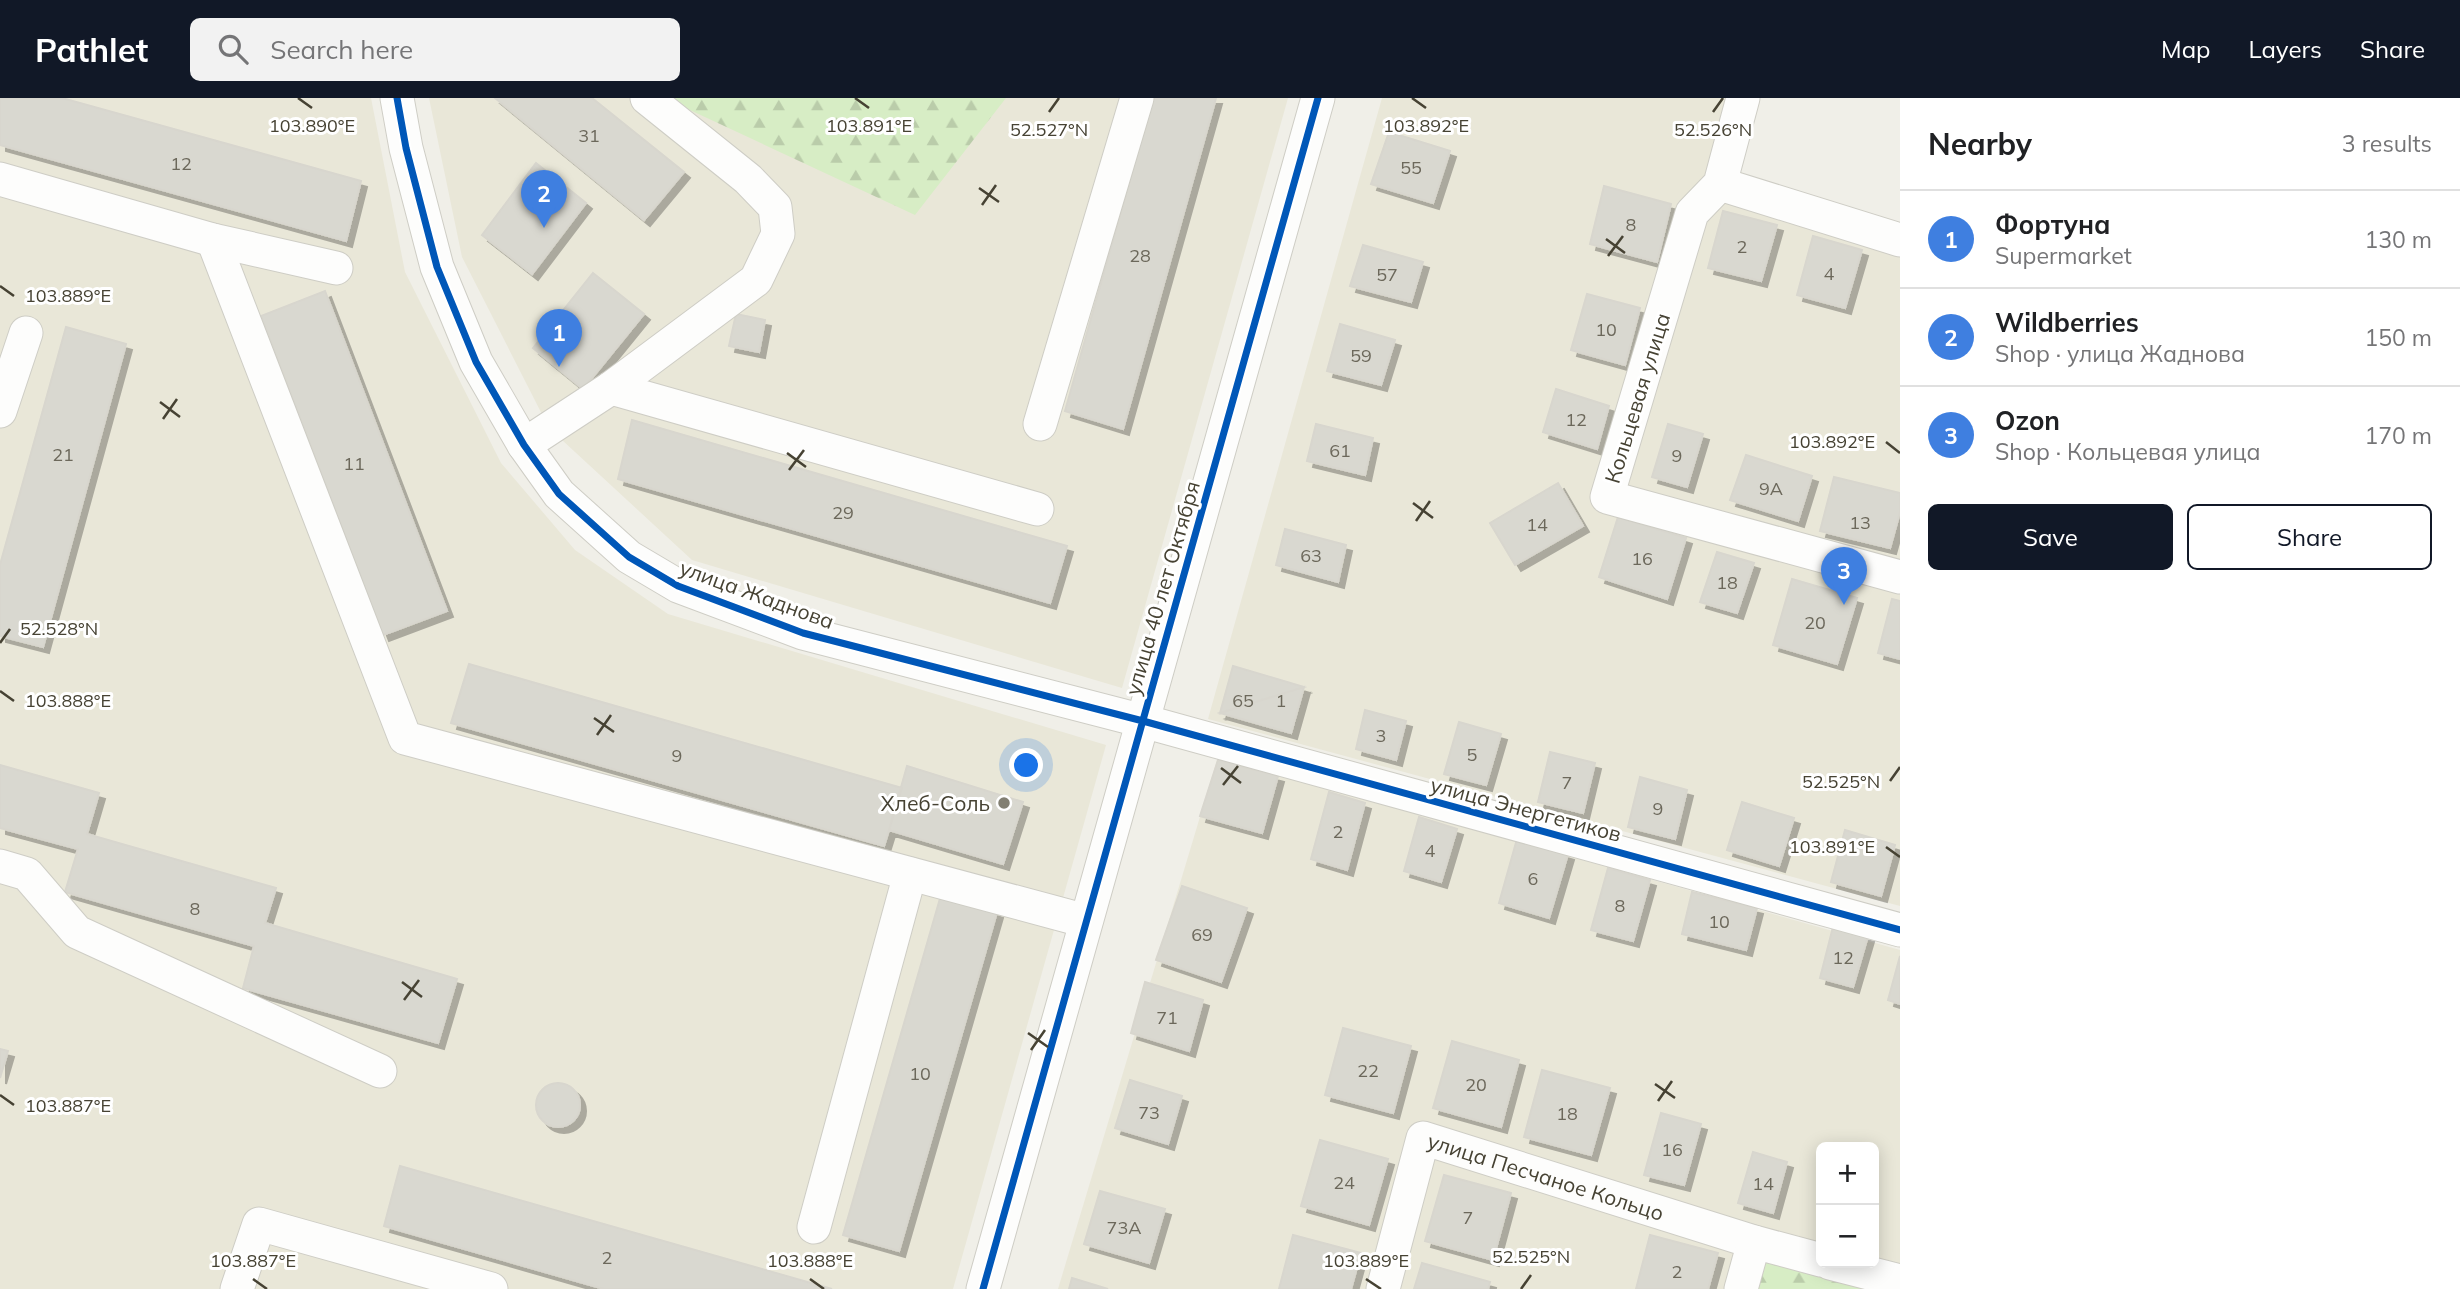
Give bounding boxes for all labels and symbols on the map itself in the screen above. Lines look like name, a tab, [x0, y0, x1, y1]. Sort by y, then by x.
text: 103.890°E	[269, 114, 355, 137]
text: 103.891°E	[826, 114, 912, 137]
text: 103.892°E	[1383, 114, 1469, 137]
text: 52.527°N	[1010, 118, 1088, 141]
text: 52.526°N	[1674, 118, 1752, 141]
house number: 31	[578, 124, 600, 147]
house number: 12	[170, 152, 192, 175]
house number: 55	[1400, 156, 1422, 179]
pin: 2	[521, 170, 567, 228]
house number: 8	[1626, 213, 1636, 236]
house number: 2	[1737, 235, 1747, 258]
house number: 28	[1129, 244, 1151, 267]
house number: 4	[1824, 262, 1835, 285]
house number: 57	[1376, 263, 1398, 286]
text: 103.889°E	[25, 284, 111, 307]
pin: 1	[536, 309, 582, 367]
street label: Кольцевая улица	[1599, 310, 1675, 486]
house number: 10	[1595, 318, 1617, 341]
house number: 59	[1350, 344, 1372, 367]
house number: 12	[1565, 408, 1587, 431]
text: 103.892°E	[1789, 430, 1875, 453]
house number: 61	[1329, 439, 1351, 462]
house number: 21	[52, 443, 74, 466]
house number: 9	[1672, 444, 1682, 467]
house number: 11	[343, 452, 365, 475]
house number: 9А	[1759, 477, 1783, 500]
street label: улица 40 лет Октября	[1119, 478, 1205, 698]
house number: 29	[832, 501, 854, 524]
house number: 13	[1849, 511, 1871, 534]
house number: 14	[1526, 513, 1548, 536]
house number: 63	[1300, 544, 1322, 567]
house number: 16	[1631, 547, 1653, 570]
pin: 3	[1821, 547, 1867, 605]
street label: улица Жаднова	[676, 554, 838, 634]
house number: 18	[1716, 571, 1738, 594]
house number: 20	[1804, 611, 1826, 634]
text: 52.528°N	[20, 617, 98, 640]
text: 103.888°E	[25, 689, 111, 712]
house number: 65	[1232, 689, 1254, 712]
house number: 1	[1276, 689, 1286, 712]
house number: 3	[1376, 724, 1386, 747]
house number: 5	[1467, 743, 1478, 766]
house number: 9	[672, 744, 682, 767]
your location	[1009, 748, 1043, 782]
text: 52.525°N	[1802, 770, 1880, 793]
street label: улица Энергетиков	[1428, 771, 1624, 847]
house number: 7	[1562, 771, 1572, 794]
place label: Хлеб-Соль	[881, 790, 990, 816]
marker: Хлеб-Соль	[996, 795, 1012, 811]
house number: 9	[1653, 797, 1663, 820]
house number: 2	[1333, 820, 1343, 843]
text: 103.891°E	[1789, 835, 1875, 858]
house number: 4	[1425, 839, 1436, 862]
house number: 6	[1528, 867, 1538, 890]
house number: 8	[1615, 894, 1625, 917]
house number: 8	[190, 897, 200, 920]
house number: 10	[1708, 910, 1730, 933]
house number: 69	[1191, 923, 1213, 946]
house number: 12	[1832, 946, 1854, 969]
house number: 71	[1156, 1006, 1178, 1029]
house number: 22	[1357, 1059, 1379, 1082]
house number: 10	[909, 1062, 931, 1085]
house number: 20	[1465, 1073, 1487, 1096]
text: 103.887°E	[25, 1094, 111, 1117]
house number: 73	[1138, 1101, 1160, 1124]
house number: 18	[1556, 1102, 1578, 1125]
street label: улица Песчаное Кольцо	[1425, 1127, 1667, 1226]
house number: 16	[1661, 1138, 1683, 1161]
house number: 24	[1333, 1171, 1355, 1194]
house number: 14	[1752, 1172, 1774, 1195]
house number: 7	[1463, 1206, 1473, 1229]
house number: 73А	[1107, 1216, 1141, 1239]
text: 52.525°N	[1492, 1245, 1570, 1268]
house number: 2	[602, 1246, 612, 1269]
text: 103.887°E	[210, 1249, 296, 1272]
text: 103.888°E	[767, 1249, 853, 1272]
text: 103.889°E	[1323, 1249, 1409, 1272]
house number: 2	[1672, 1260, 1682, 1283]

